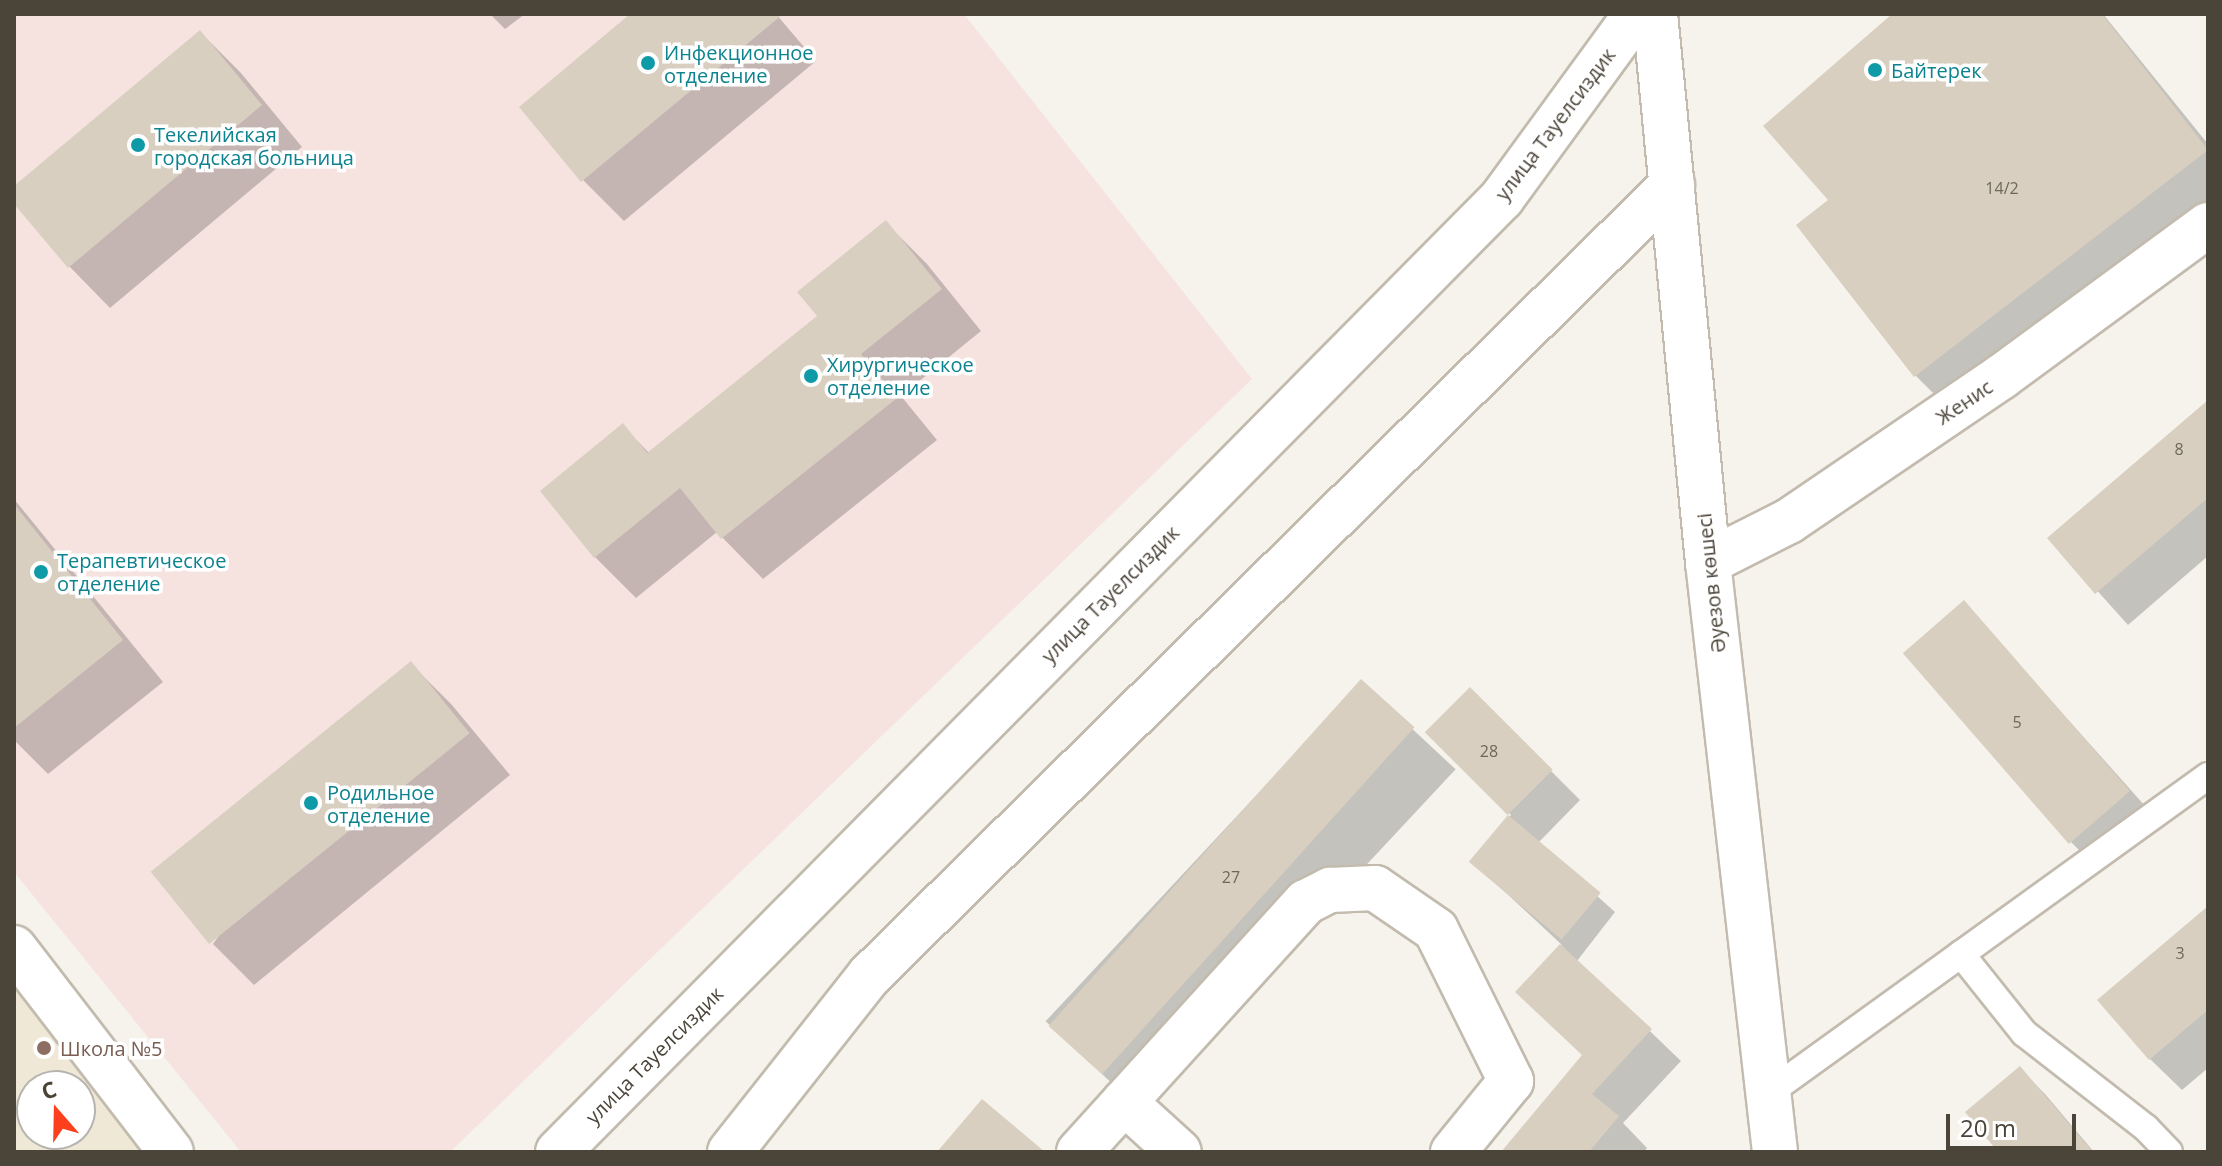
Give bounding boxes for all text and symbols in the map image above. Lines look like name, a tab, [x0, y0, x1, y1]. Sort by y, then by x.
place label: Инфекционное отделение	[664, 40, 814, 87]
street label: улица Тауелсиздик	[1490, 43, 1620, 205]
marker: Инфекционное отделение	[639, 54, 657, 72]
place label: Байтерек	[1891, 58, 1982, 82]
marker: Байтерек	[1866, 61, 1884, 79]
place label: Текелийская городская больница	[154, 122, 354, 169]
marker: Текелийская городская больница	[129, 136, 147, 154]
house number: 14/2	[1985, 178, 2019, 198]
place label: Хирургическое отделение	[827, 352, 974, 399]
marker: Хирургическое отделение	[802, 367, 820, 385]
street label: Женис	[1931, 374, 1997, 430]
house number: 8	[2174, 439, 2184, 459]
street label: Әуезов көшесі	[1692, 512, 1730, 654]
street label: улица Тауелсиздик	[1036, 520, 1184, 668]
place label: Терапевтическое отделение	[57, 548, 226, 595]
marker: Терапевтическое отделение	[32, 563, 50, 581]
house number: 5	[2012, 712, 2022, 732]
house number: 28	[1480, 741, 1498, 761]
place label: Родильное отделение	[327, 780, 434, 827]
marker: Родильное отделение	[302, 794, 320, 812]
house number: 27	[1222, 867, 1240, 887]
house number: 3	[2175, 943, 2185, 963]
street label: улица Тауелсиздик	[580, 981, 728, 1129]
place label: Школа №5	[60, 1036, 163, 1060]
marker: Школа №5	[35, 1039, 53, 1057]
north arrow	[16, 1070, 96, 1150]
text: С	[37, 1073, 60, 1106]
scale bar	[1950, 1098, 2080, 1148]
text: 20 m	[1960, 1111, 2016, 1144]

